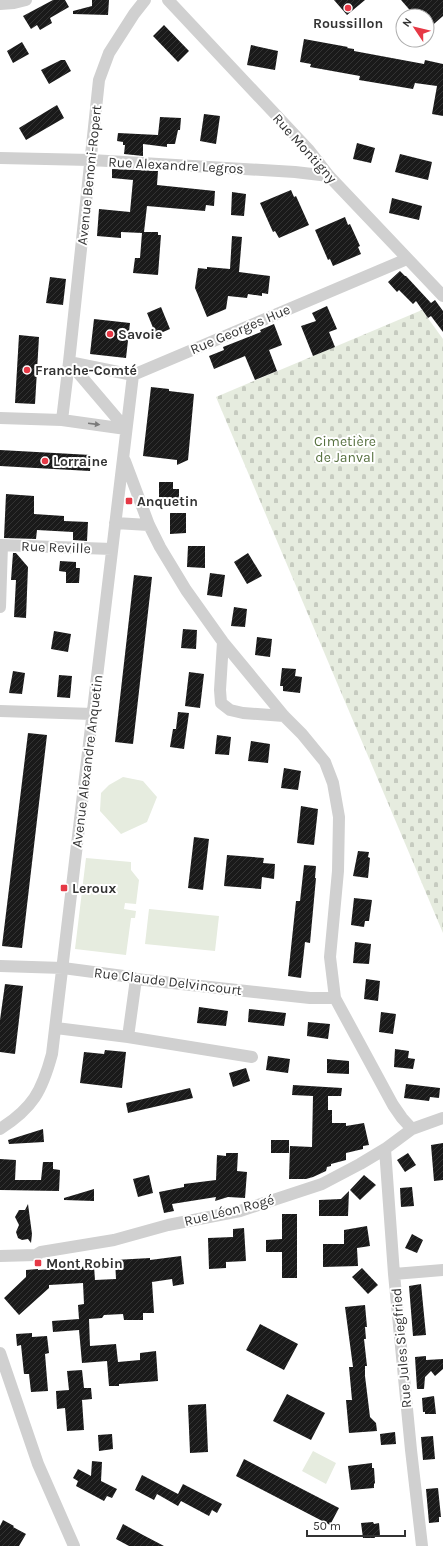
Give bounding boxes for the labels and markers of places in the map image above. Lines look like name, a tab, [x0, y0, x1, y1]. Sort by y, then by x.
marker: Roussillon	[343, 3, 353, 13]
place label: Roussillon	[313, 15, 383, 32]
place label: Savoie	[118, 326, 162, 343]
marker: Savoie	[105, 329, 115, 339]
place label: Franche-Comté	[35, 362, 137, 379]
marker: Franche-Comté	[22, 365, 32, 375]
place label: Lorraine	[53, 453, 108, 470]
marker: Lorraine	[40, 456, 50, 466]
place label: Anquetin	[137, 493, 198, 510]
marker: Anquetin	[124, 496, 134, 506]
place label: Leroux	[72, 880, 117, 897]
marker: Leroux	[59, 883, 69, 893]
place label: Mont Robin	[46, 1255, 123, 1272]
marker: Mont Robin	[33, 1258, 43, 1268]

